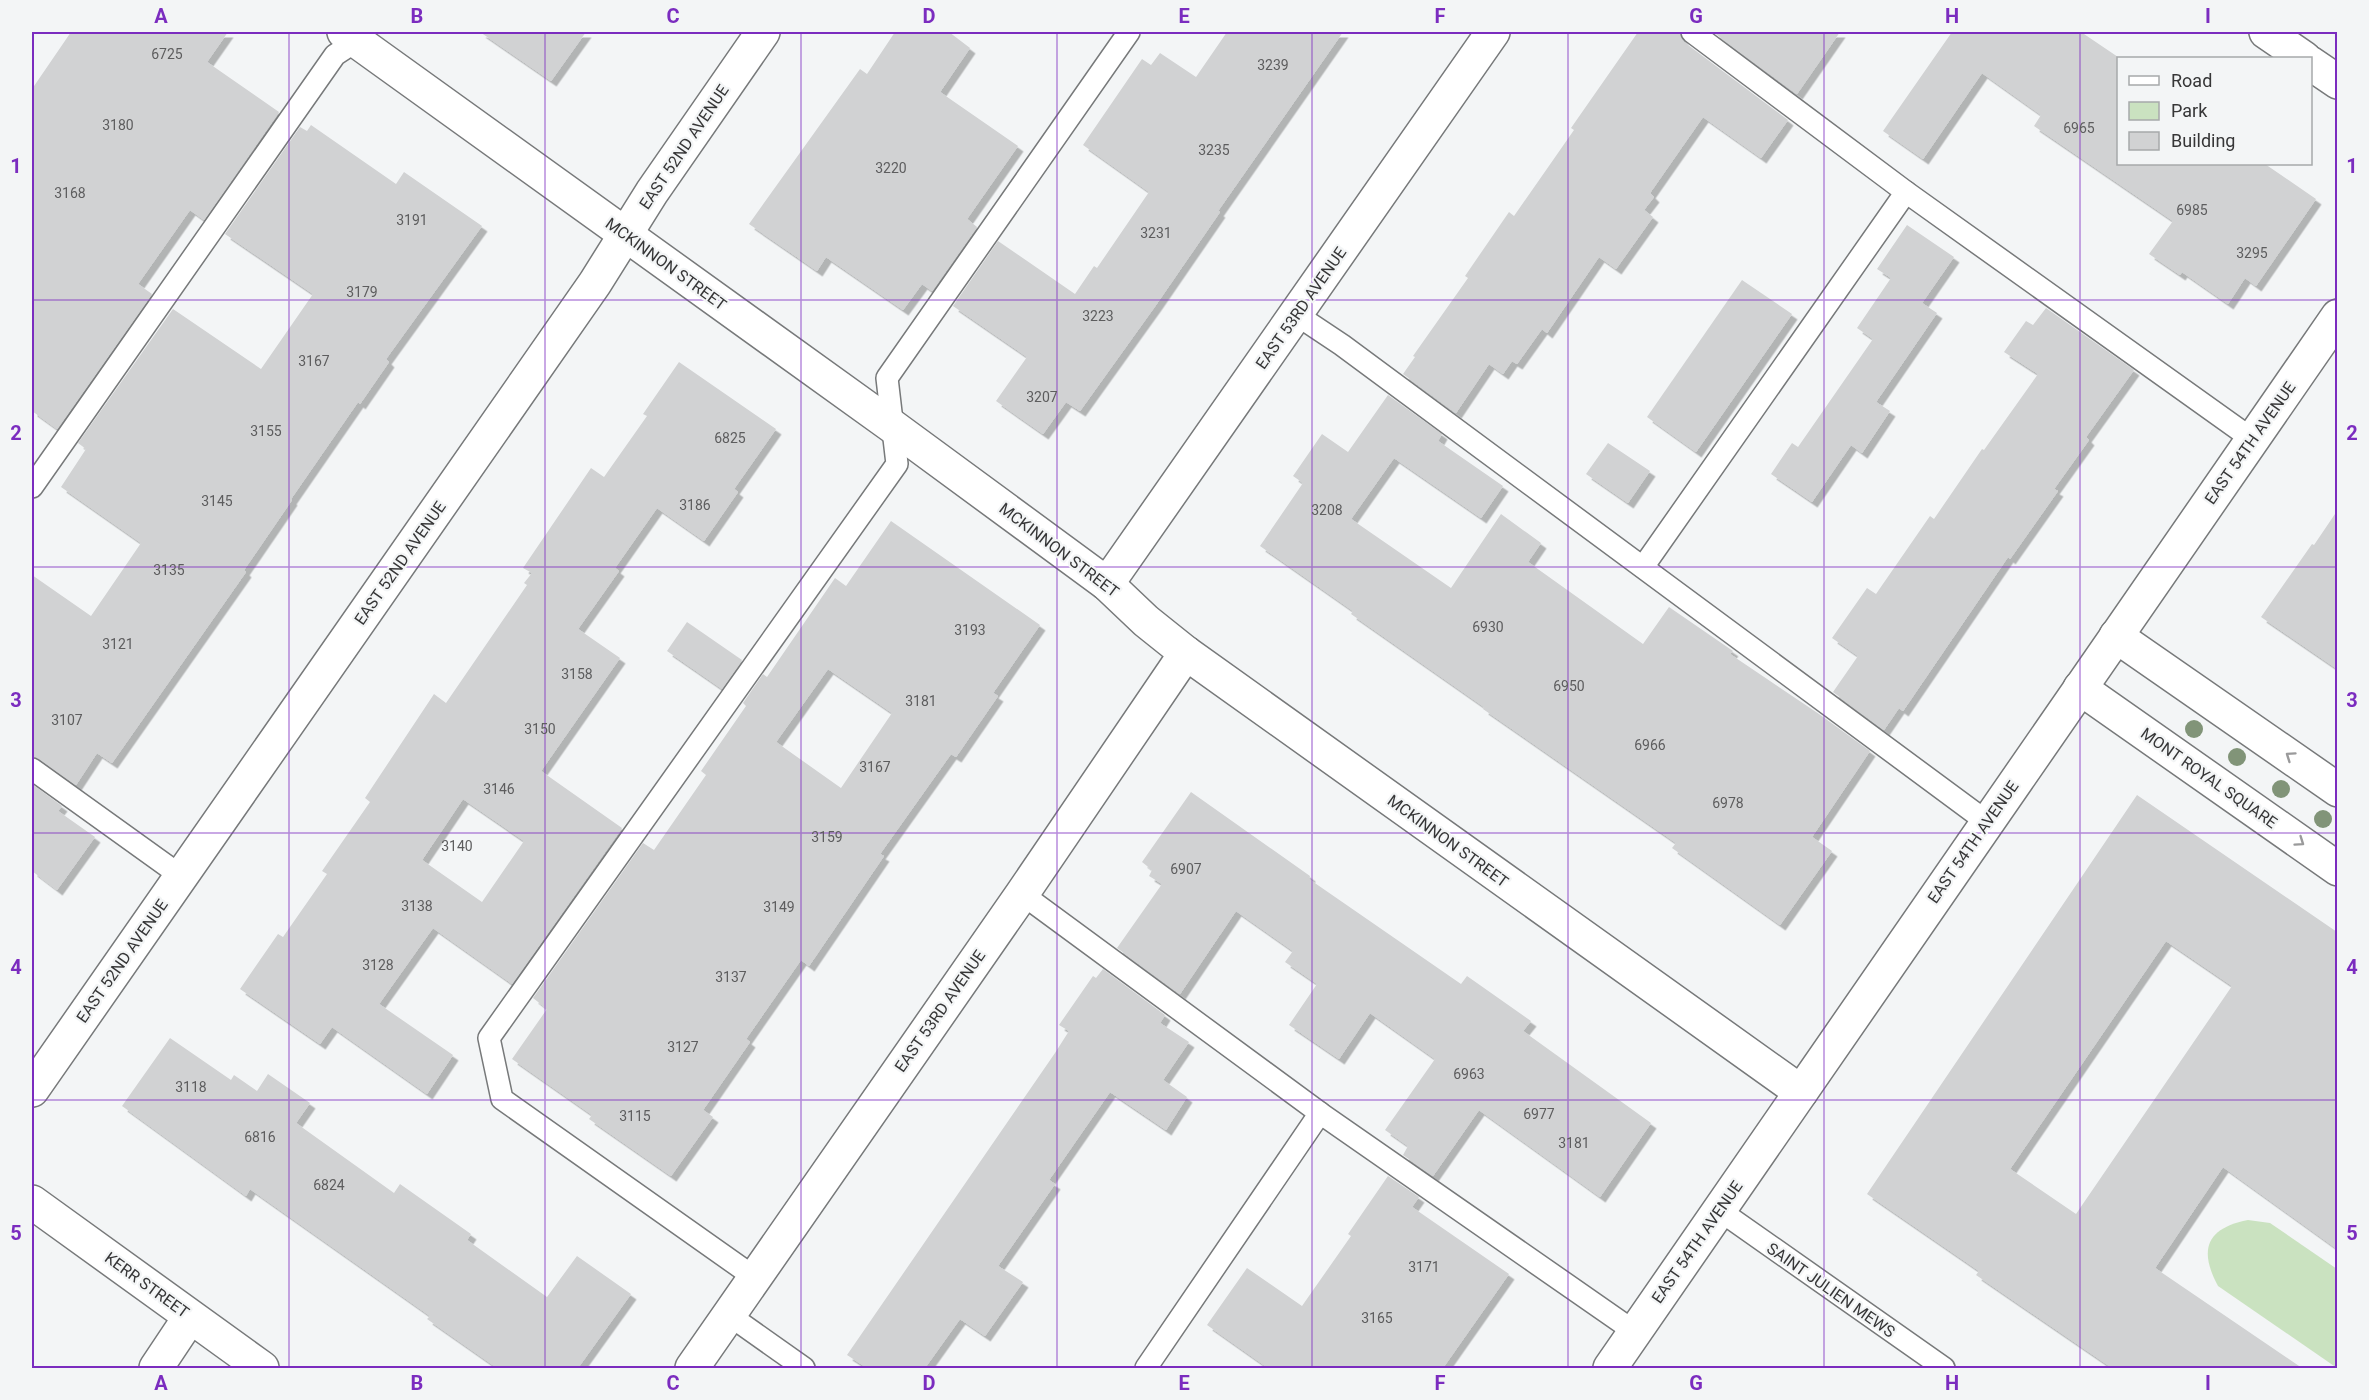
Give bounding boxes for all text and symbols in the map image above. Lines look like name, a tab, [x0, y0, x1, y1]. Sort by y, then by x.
text: A	[154, 4, 168, 28]
text: B	[411, 4, 423, 28]
text: C	[666, 4, 680, 28]
text: D	[923, 4, 936, 28]
text: E	[1178, 4, 1190, 28]
text: F	[1435, 4, 1446, 28]
text: G	[1689, 4, 1703, 28]
text: H	[1945, 4, 1959, 28]
text: I	[2205, 4, 2211, 28]
house number: 6725	[151, 46, 183, 62]
house number: 3239	[1257, 57, 1289, 73]
legend	[2117, 57, 2312, 165]
text: Road	[2171, 70, 2212, 91]
street label: EAST 52ND AVENUE	[635, 81, 733, 213]
text: Park	[2171, 100, 2208, 121]
house number: 3180	[102, 117, 134, 133]
house number: 6965	[2063, 120, 2095, 136]
text: Building	[2171, 130, 2235, 151]
house number: 3235	[1198, 142, 1230, 158]
text: 1	[10, 154, 22, 178]
text: 1	[2346, 154, 2358, 178]
house number: 3220	[875, 160, 907, 176]
house number: 3168	[54, 185, 86, 201]
house number: 6985	[2176, 202, 2208, 218]
house number: 3191	[396, 212, 428, 228]
street label: MCKINNON STREET	[602, 214, 731, 315]
house number: 3231	[1140, 225, 1172, 241]
street label: EAST 53RD AVENUE	[1252, 243, 1350, 373]
house number: 3295	[2236, 245, 2268, 261]
house number: 3179	[346, 284, 378, 300]
house number: 3223	[1082, 308, 1114, 324]
house number: 3167	[298, 353, 330, 369]
street label: EAST 54TH AVENUE	[2201, 378, 2299, 508]
house number: 3207	[1026, 389, 1058, 405]
text: 2	[10, 421, 22, 445]
text: 2	[2346, 421, 2358, 445]
house number: 3155	[250, 423, 282, 439]
house number: 6825	[714, 430, 746, 446]
house number: 3145	[201, 493, 233, 509]
house number: 3186	[679, 497, 711, 513]
street label: EAST 52ND AVENUE	[350, 498, 450, 628]
street label: MCKINNON STREET	[995, 499, 1123, 601]
house number: 3208	[1311, 502, 1343, 518]
house number: 3135	[153, 562, 185, 578]
house number: 6930	[1472, 619, 1504, 635]
house number: 3193	[954, 622, 986, 638]
house number: 3121	[102, 636, 134, 652]
house number: 3158	[561, 666, 593, 682]
house number: 6950	[1553, 678, 1585, 694]
text: 3	[10, 688, 22, 712]
text: 3	[2346, 688, 2358, 712]
house number: 3181	[905, 693, 937, 709]
house number: 3107	[51, 712, 83, 728]
house number: 3150	[524, 721, 556, 737]
street label: MONT ROYAL SQUARE	[2137, 724, 2281, 832]
house number: 6966	[1634, 737, 1666, 753]
one-way arrow	[2285, 752, 2296, 763]
house number: 3167	[859, 759, 891, 775]
street label: EAST 54TH AVENUE	[1924, 777, 2022, 907]
house number: 3146	[483, 781, 515, 797]
street label: MCKINNON STREET	[1384, 791, 1513, 892]
house number: 6978	[1712, 795, 1744, 811]
house number: 3159	[811, 829, 843, 845]
one-way arrow	[2294, 835, 2305, 846]
house number: 3140	[441, 838, 473, 854]
house number: 6907	[1170, 861, 1202, 877]
street label: EAST 52ND AVENUE	[72, 896, 172, 1026]
house number: 3138	[401, 898, 433, 914]
house number: 3149	[763, 899, 795, 915]
street label: EAST 53RD AVENUE	[891, 946, 989, 1076]
text: 4	[10, 955, 22, 979]
text: 4	[2346, 955, 2358, 979]
house number: 3128	[362, 957, 394, 973]
house number: 3137	[715, 969, 747, 985]
house number: 3127	[667, 1039, 699, 1055]
house number: 6963	[1453, 1066, 1485, 1082]
house number: 3118	[175, 1079, 207, 1095]
house number: 6977	[1523, 1106, 1555, 1122]
house number: 3115	[619, 1108, 651, 1124]
house number: 6816	[244, 1129, 276, 1145]
house number: 3181	[1558, 1135, 1590, 1151]
house number: 6824	[313, 1177, 345, 1193]
street label: EAST 54TH AVENUE	[1648, 1177, 1746, 1307]
text: 5	[10, 1221, 22, 1245]
text: 5	[2346, 1221, 2358, 1245]
street label: SAINT JULIEN MEWS	[1763, 1239, 1899, 1341]
street label: KERR STREET	[101, 1248, 193, 1322]
house number: 3171	[1408, 1259, 1440, 1275]
house number: 3165	[1361, 1310, 1393, 1326]
text: A	[154, 1371, 168, 1395]
text: B	[411, 1371, 423, 1395]
text: C	[666, 1371, 680, 1395]
text: D	[923, 1371, 936, 1395]
text: E	[1178, 1371, 1190, 1395]
text: F	[1435, 1371, 1446, 1395]
text: G	[1689, 1371, 1703, 1395]
text: H	[1945, 1371, 1959, 1395]
text: I	[2205, 1371, 2211, 1395]

